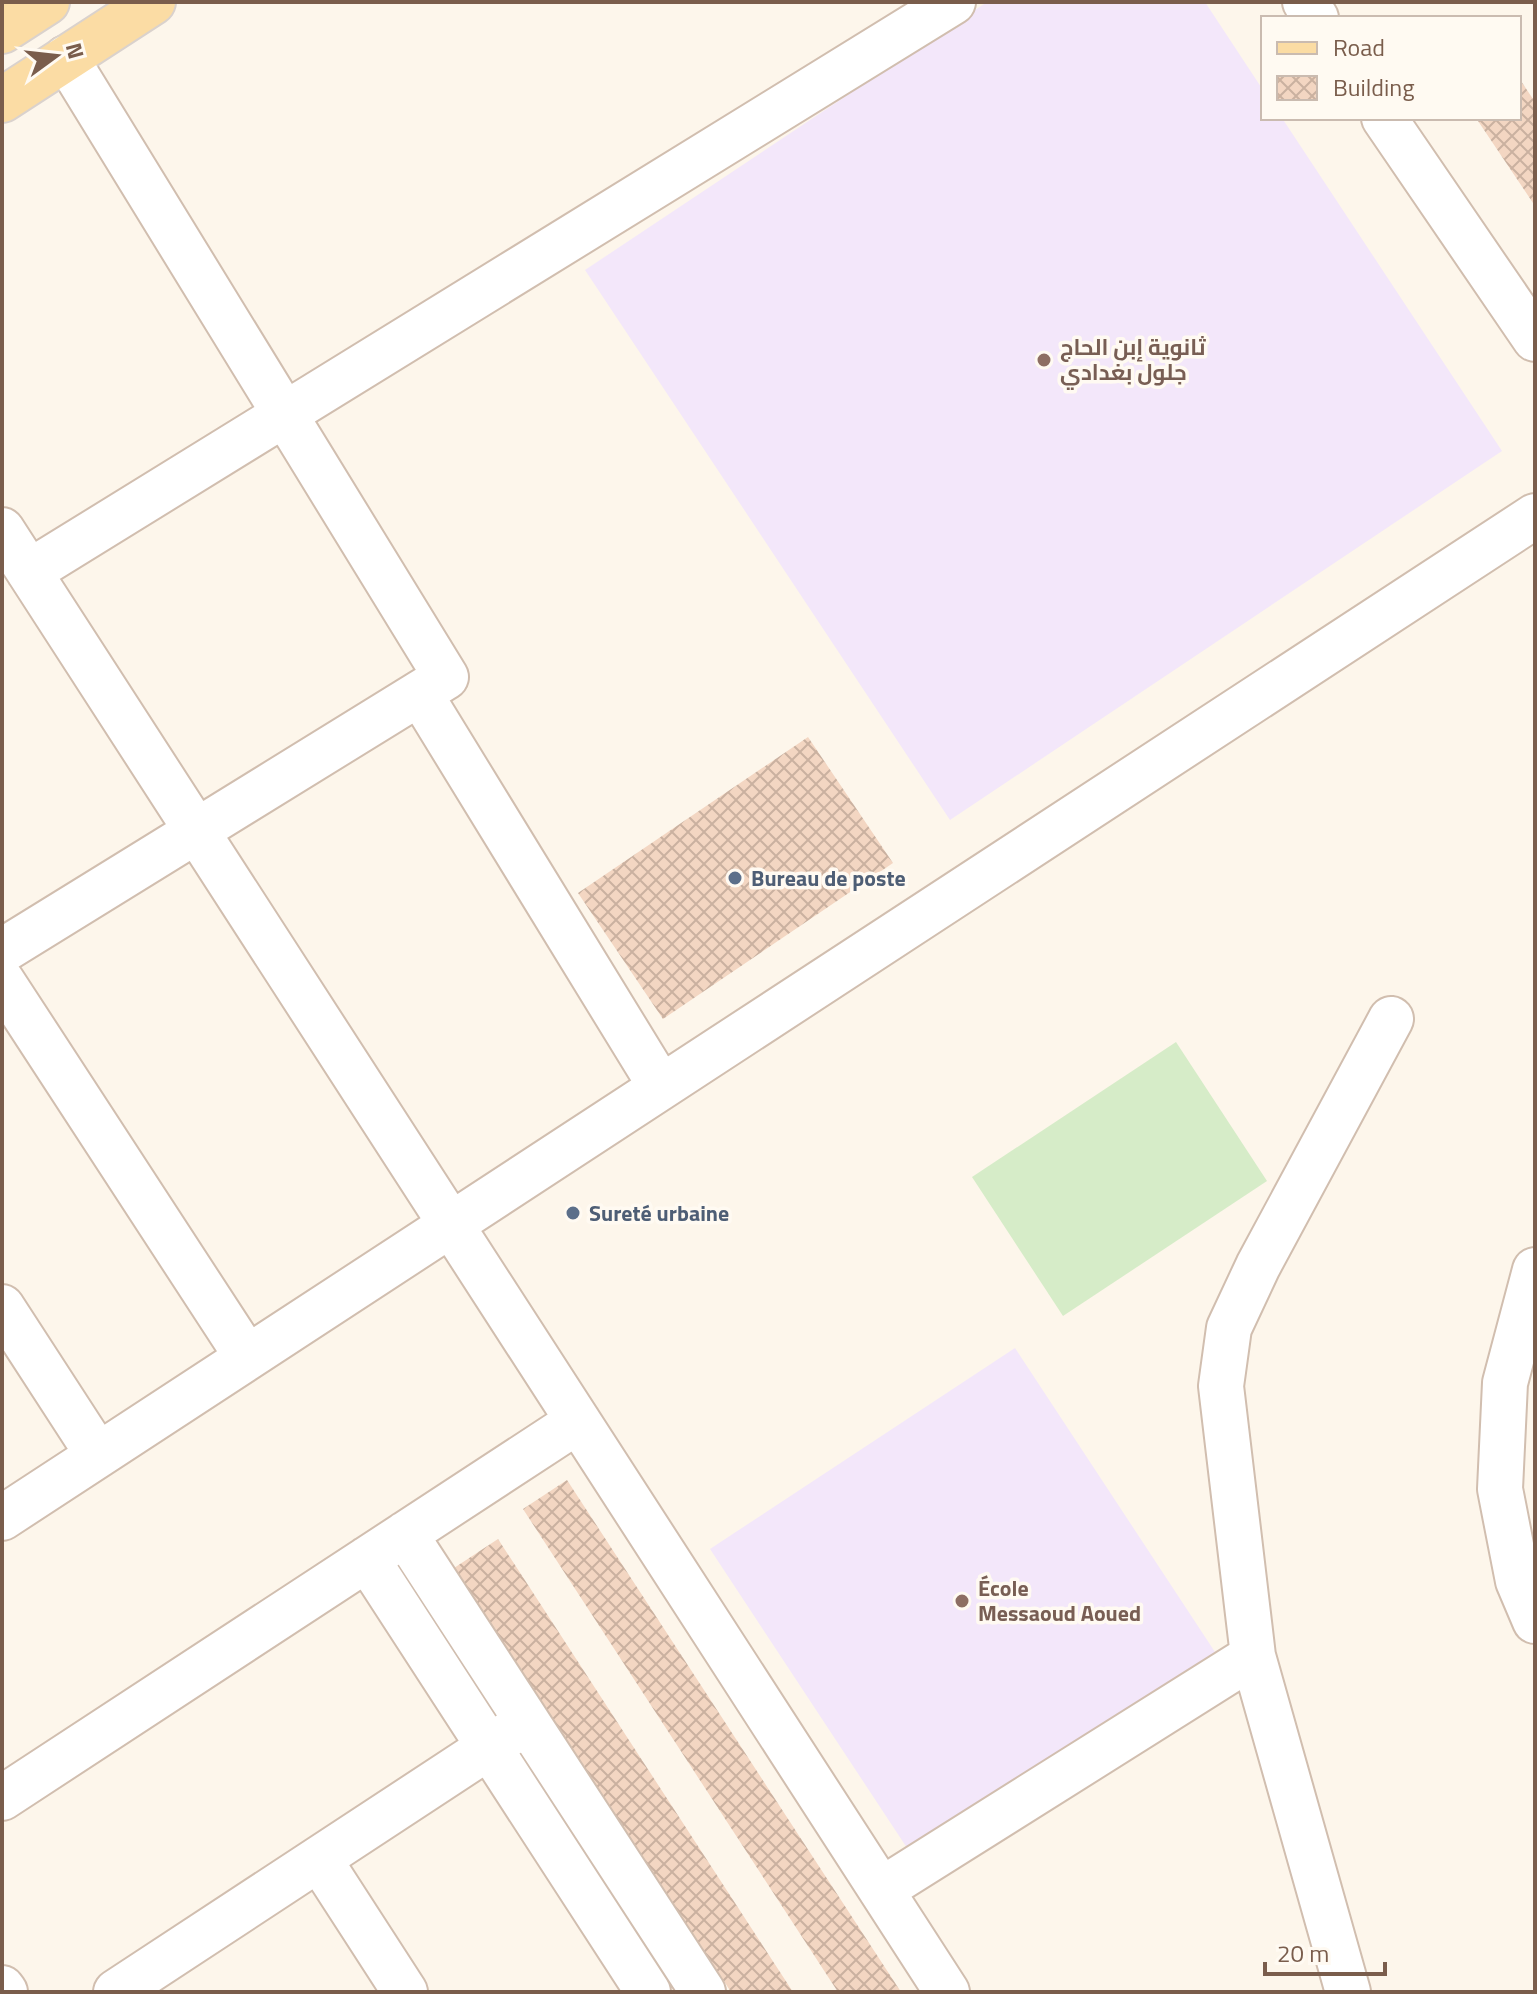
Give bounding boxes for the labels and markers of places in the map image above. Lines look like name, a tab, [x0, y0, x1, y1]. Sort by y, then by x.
place label: ثانوية إبن الحاج جلول بغدادي	[1060, 330, 1207, 390]
marker: ثانوية إبن الحاج جلول بغدادي	[1035, 351, 1053, 369]
place label: Bureau de poste	[751, 861, 906, 895]
marker: Bureau de poste	[726, 869, 744, 887]
place label: Sureté urbaine	[589, 1196, 729, 1230]
marker: Sureté urbaine	[564, 1204, 582, 1222]
place label: École Messaoud Aoued	[978, 1571, 1141, 1630]
marker: École Messaoud Aoued	[953, 1592, 971, 1610]

